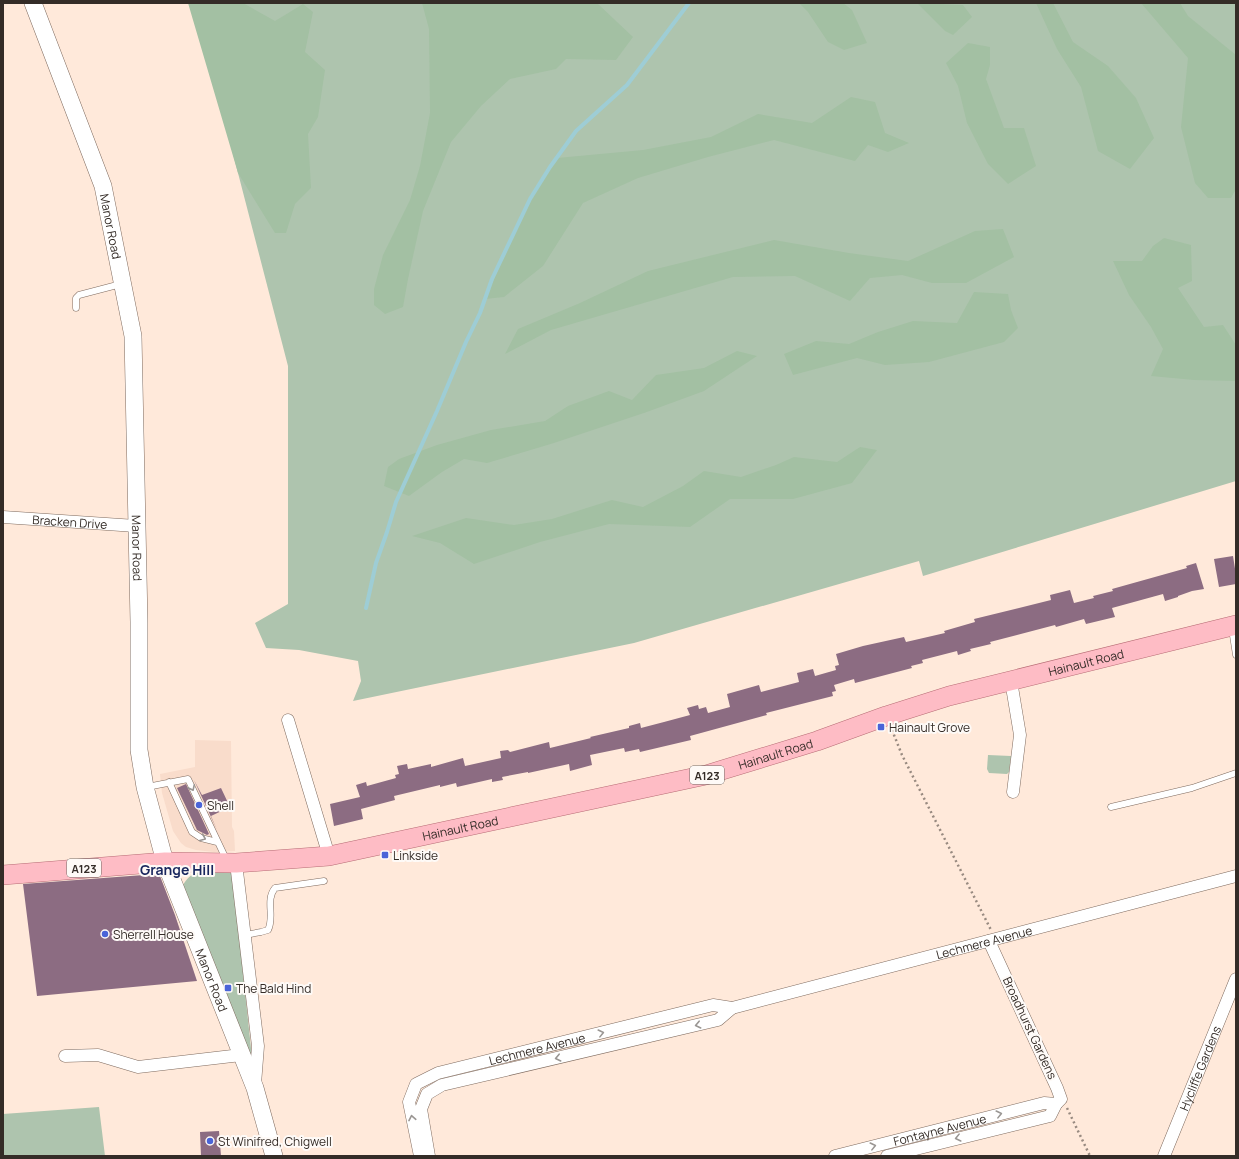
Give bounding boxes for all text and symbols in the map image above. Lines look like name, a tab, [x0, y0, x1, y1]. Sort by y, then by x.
street label: Manor Road	[96, 192, 126, 260]
street label: Bracken Drive	[32, 511, 108, 533]
street label: Manor Road	[128, 515, 147, 581]
street label: Hainault Road	[1046, 645, 1125, 680]
place label: Hainault Grove	[889, 719, 970, 736]
marker: Hainault Grove	[876, 722, 886, 732]
street label: Hainault Road	[736, 734, 815, 773]
road number: A123	[690, 766, 724, 784]
one-way arrow	[187, 783, 195, 791]
place label: Shell	[207, 797, 234, 814]
marker: Shell	[194, 800, 204, 810]
street label: Hainault Road	[421, 811, 500, 844]
one-way arrow	[199, 833, 206, 841]
place label: Linkside	[393, 847, 438, 864]
marker: Linkside	[380, 850, 390, 860]
road number: A123	[67, 859, 101, 877]
district label: Grange Hill	[140, 860, 214, 879]
street label: Lechmere Avenue	[934, 921, 1034, 963]
place label: Sherrell House	[113, 926, 194, 943]
marker: Sherrell House	[100, 929, 110, 939]
street label: Manor Road	[192, 946, 232, 1014]
street label: Broadhurst Gardens	[999, 974, 1061, 1082]
place label: The Bald Hind	[236, 980, 311, 997]
marker: The Bald Hind	[223, 983, 233, 993]
one-way arrow	[695, 1020, 701, 1028]
street label: Hycliffe Gardens	[1175, 1023, 1225, 1113]
street label: Lechmere Avenue	[487, 1028, 587, 1069]
one-way arrow	[598, 1029, 605, 1037]
one-way arrow	[555, 1053, 561, 1061]
street label: Fontayne Avenue	[891, 1110, 988, 1149]
one-way arrow	[996, 1111, 1002, 1119]
one-way arrow	[409, 1115, 417, 1121]
place label: St Winifred, Chigwell	[218, 1133, 332, 1150]
one-way arrow	[954, 1134, 961, 1142]
marker: St Winifred, Chigwell	[205, 1136, 215, 1146]
one-way arrow	[870, 1143, 876, 1151]

